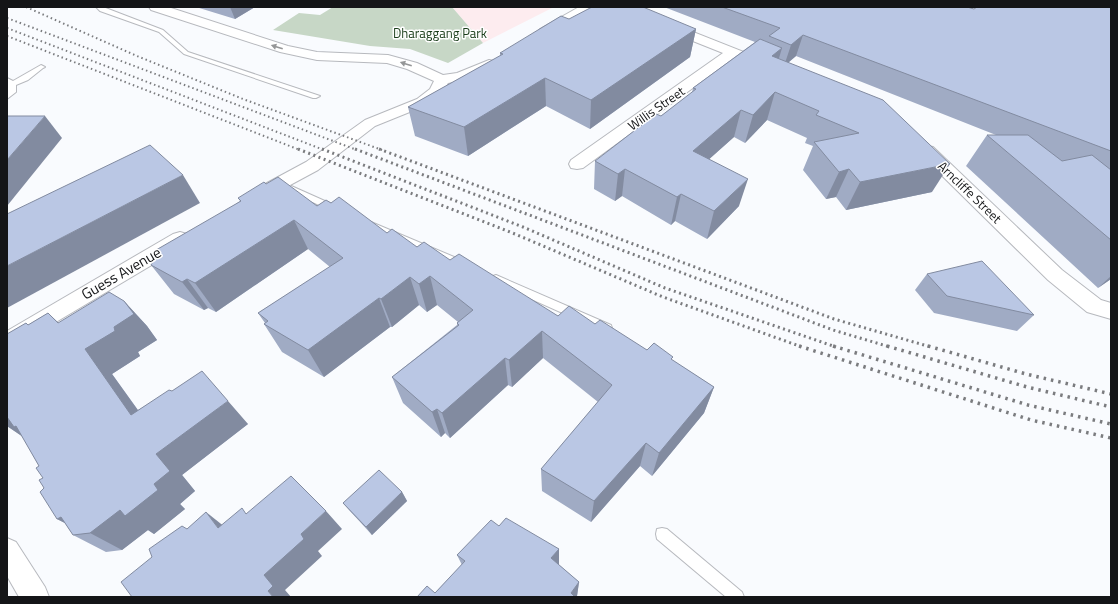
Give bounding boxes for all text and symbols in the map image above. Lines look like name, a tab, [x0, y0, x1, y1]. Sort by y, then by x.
park label: Dharaggang Park	[393, 23, 487, 43]
one-way arrow	[271, 44, 283, 50]
one-way arrow	[399, 61, 411, 67]
street label: Willis Street	[623, 81, 689, 135]
street label: Arncliffe Street	[933, 156, 1007, 228]
street label: Guess Avenue	[77, 241, 165, 305]

